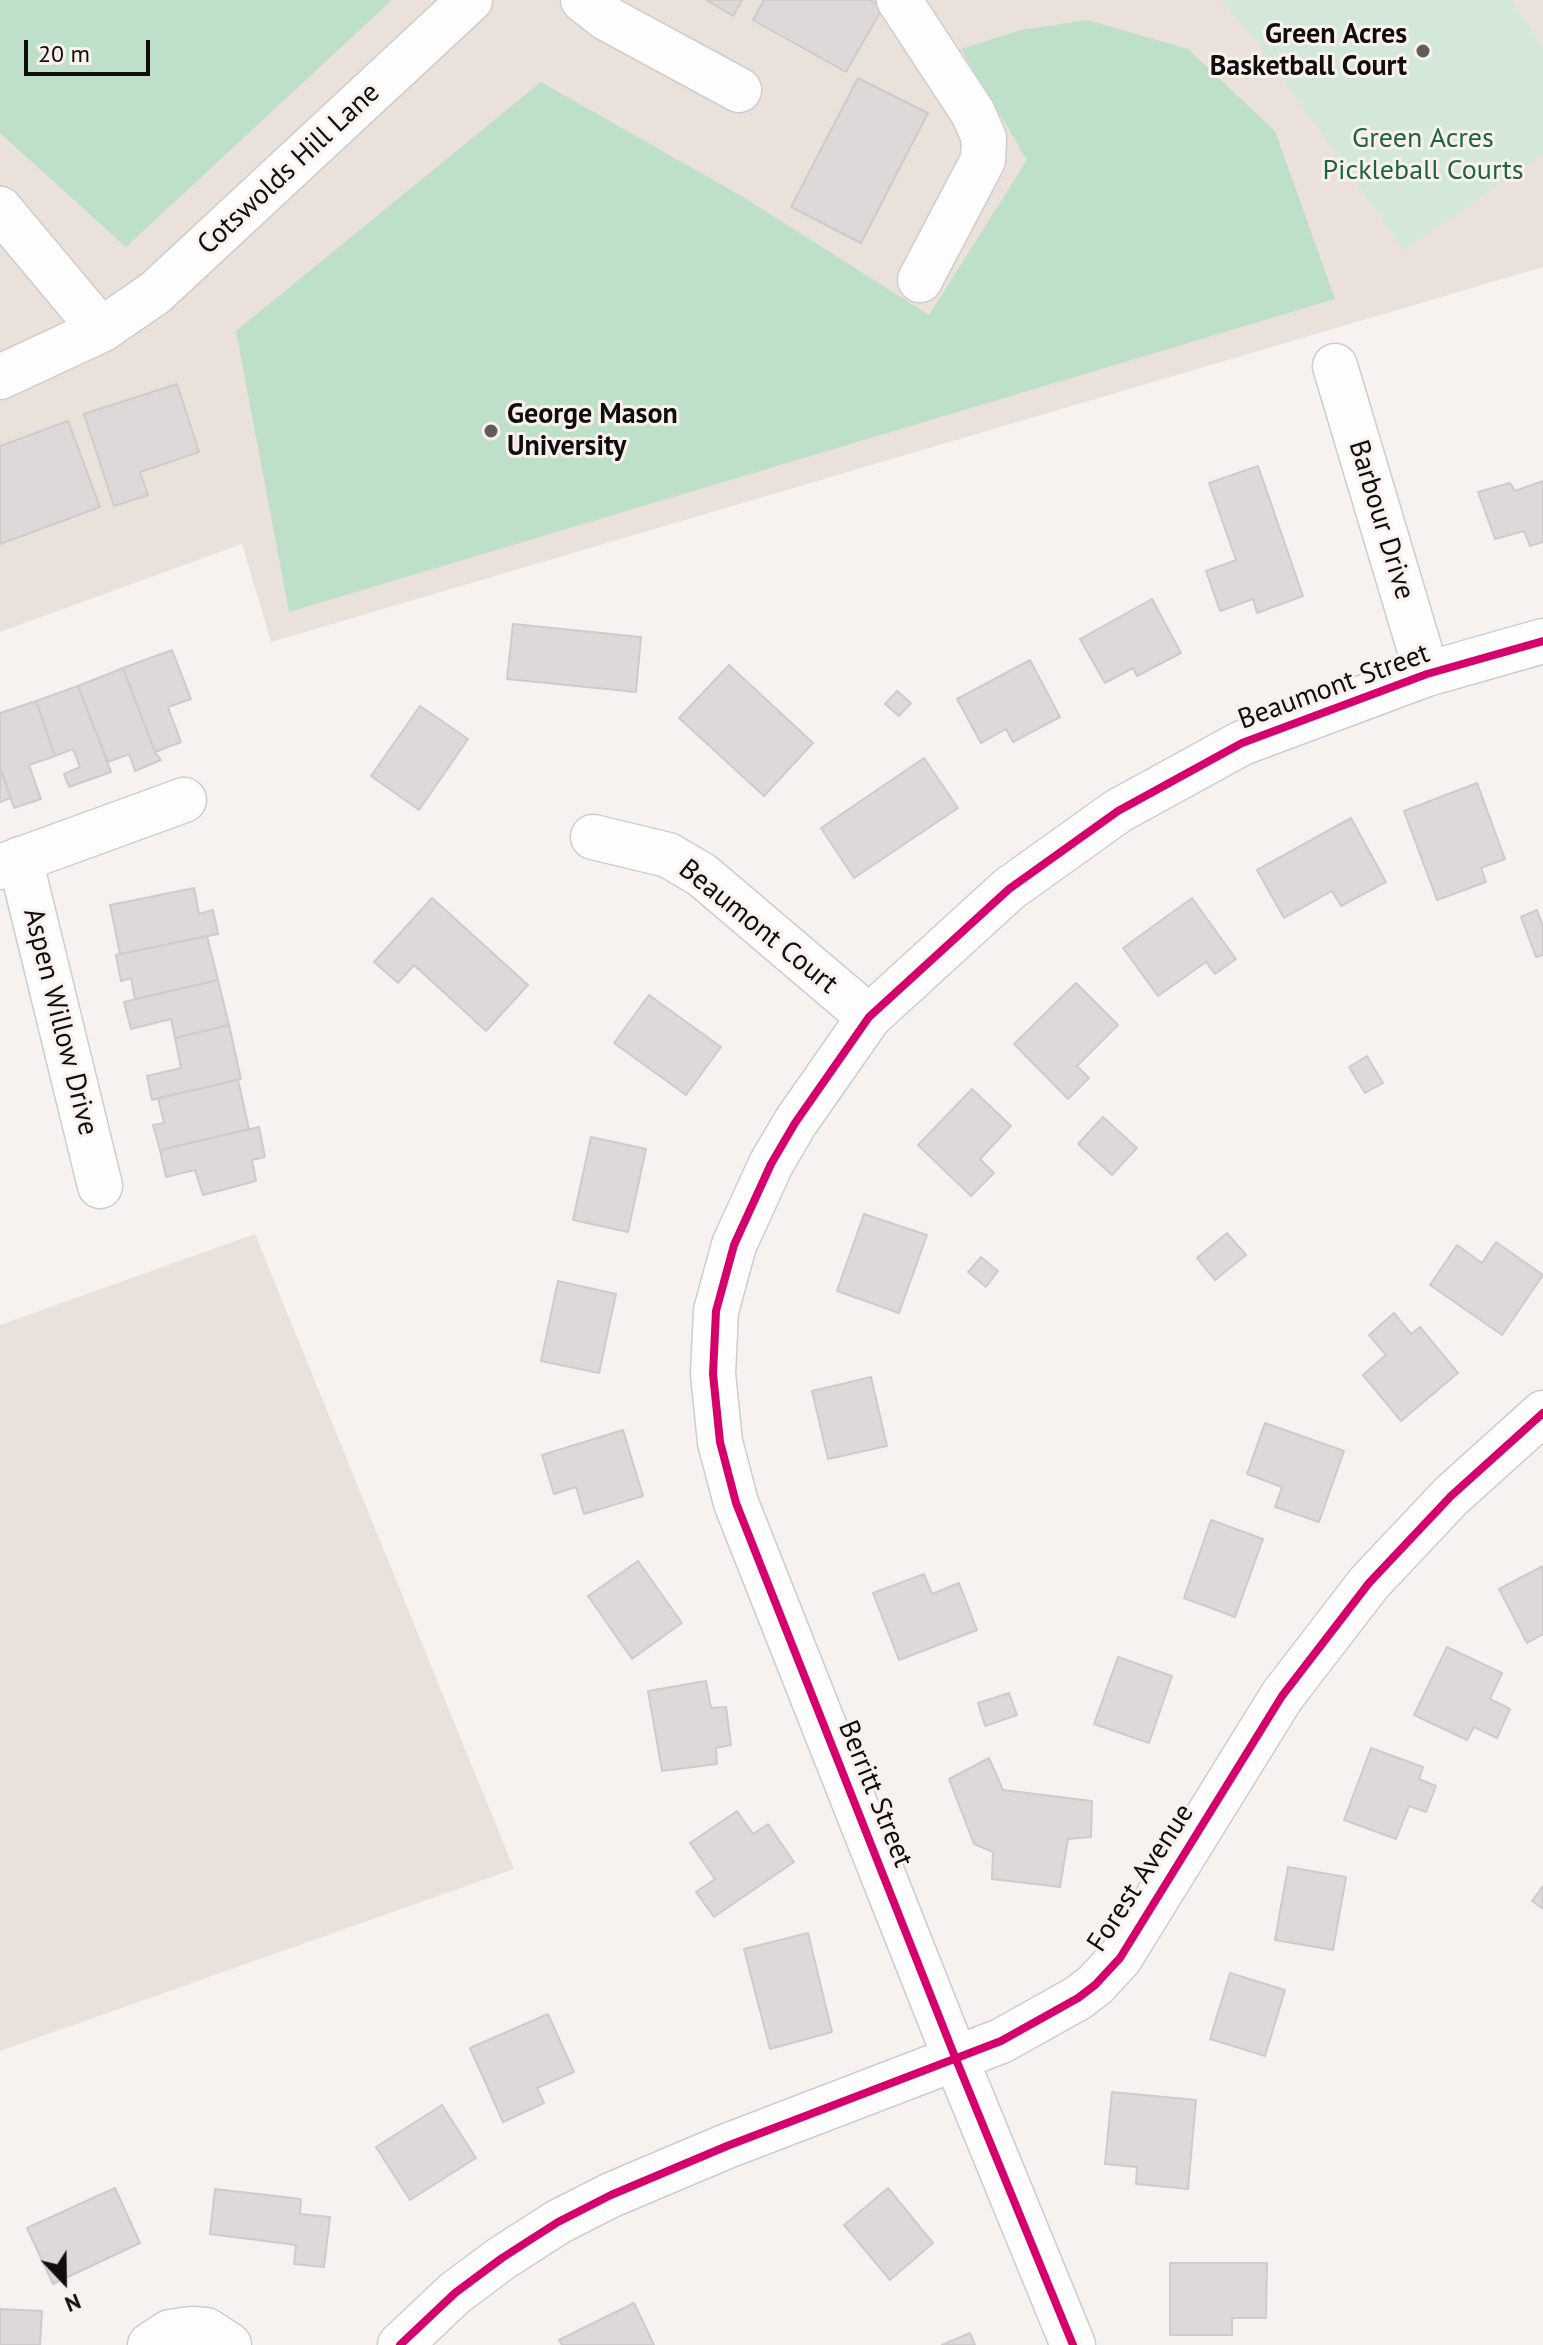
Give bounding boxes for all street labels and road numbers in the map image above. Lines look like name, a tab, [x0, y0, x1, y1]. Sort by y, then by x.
street label: Cotswolds Hill Lane	[191, 76, 387, 262]
street label: Barbour Drive	[1341, 436, 1421, 604]
street label: Beaumont Street	[1234, 637, 1434, 737]
street label: Beaumont Court	[672, 853, 844, 1001]
street label: Aspen Willow Drive	[16, 905, 104, 1139]
street label: Berritt Street	[830, 1716, 920, 1872]
street label: Forest Avenue	[1081, 1798, 1201, 1958]

